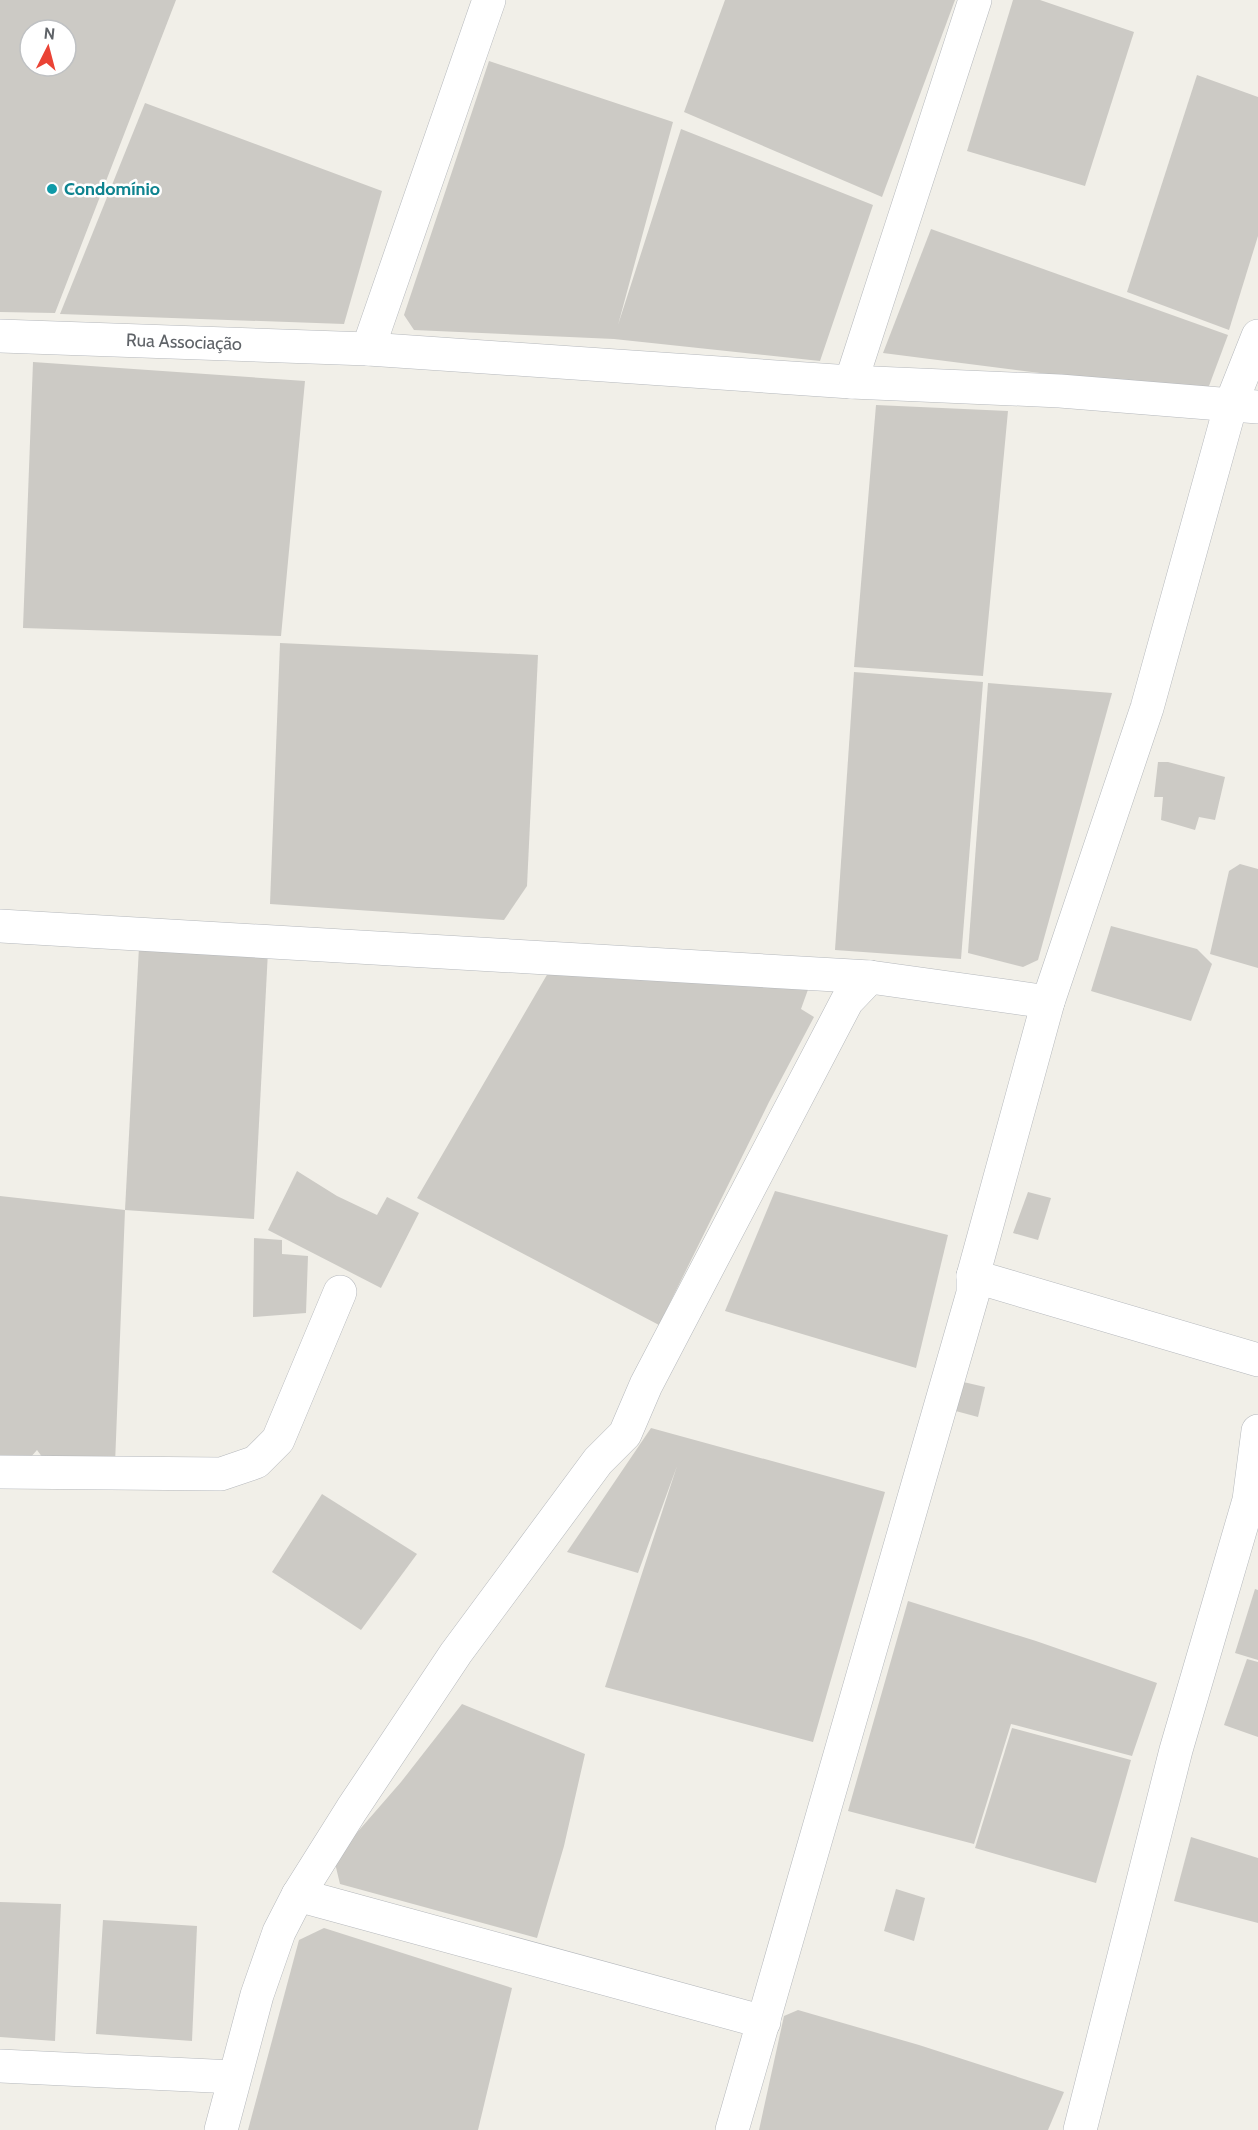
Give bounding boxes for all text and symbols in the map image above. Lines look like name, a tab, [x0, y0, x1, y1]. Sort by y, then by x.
north arrow	[18, 18, 78, 78]
text: N	[43, 24, 56, 44]
place label: Condomínio	[64, 178, 160, 200]
marker: Condomínio	[45, 182, 59, 196]
street label: Rua Associação	[126, 329, 242, 355]

